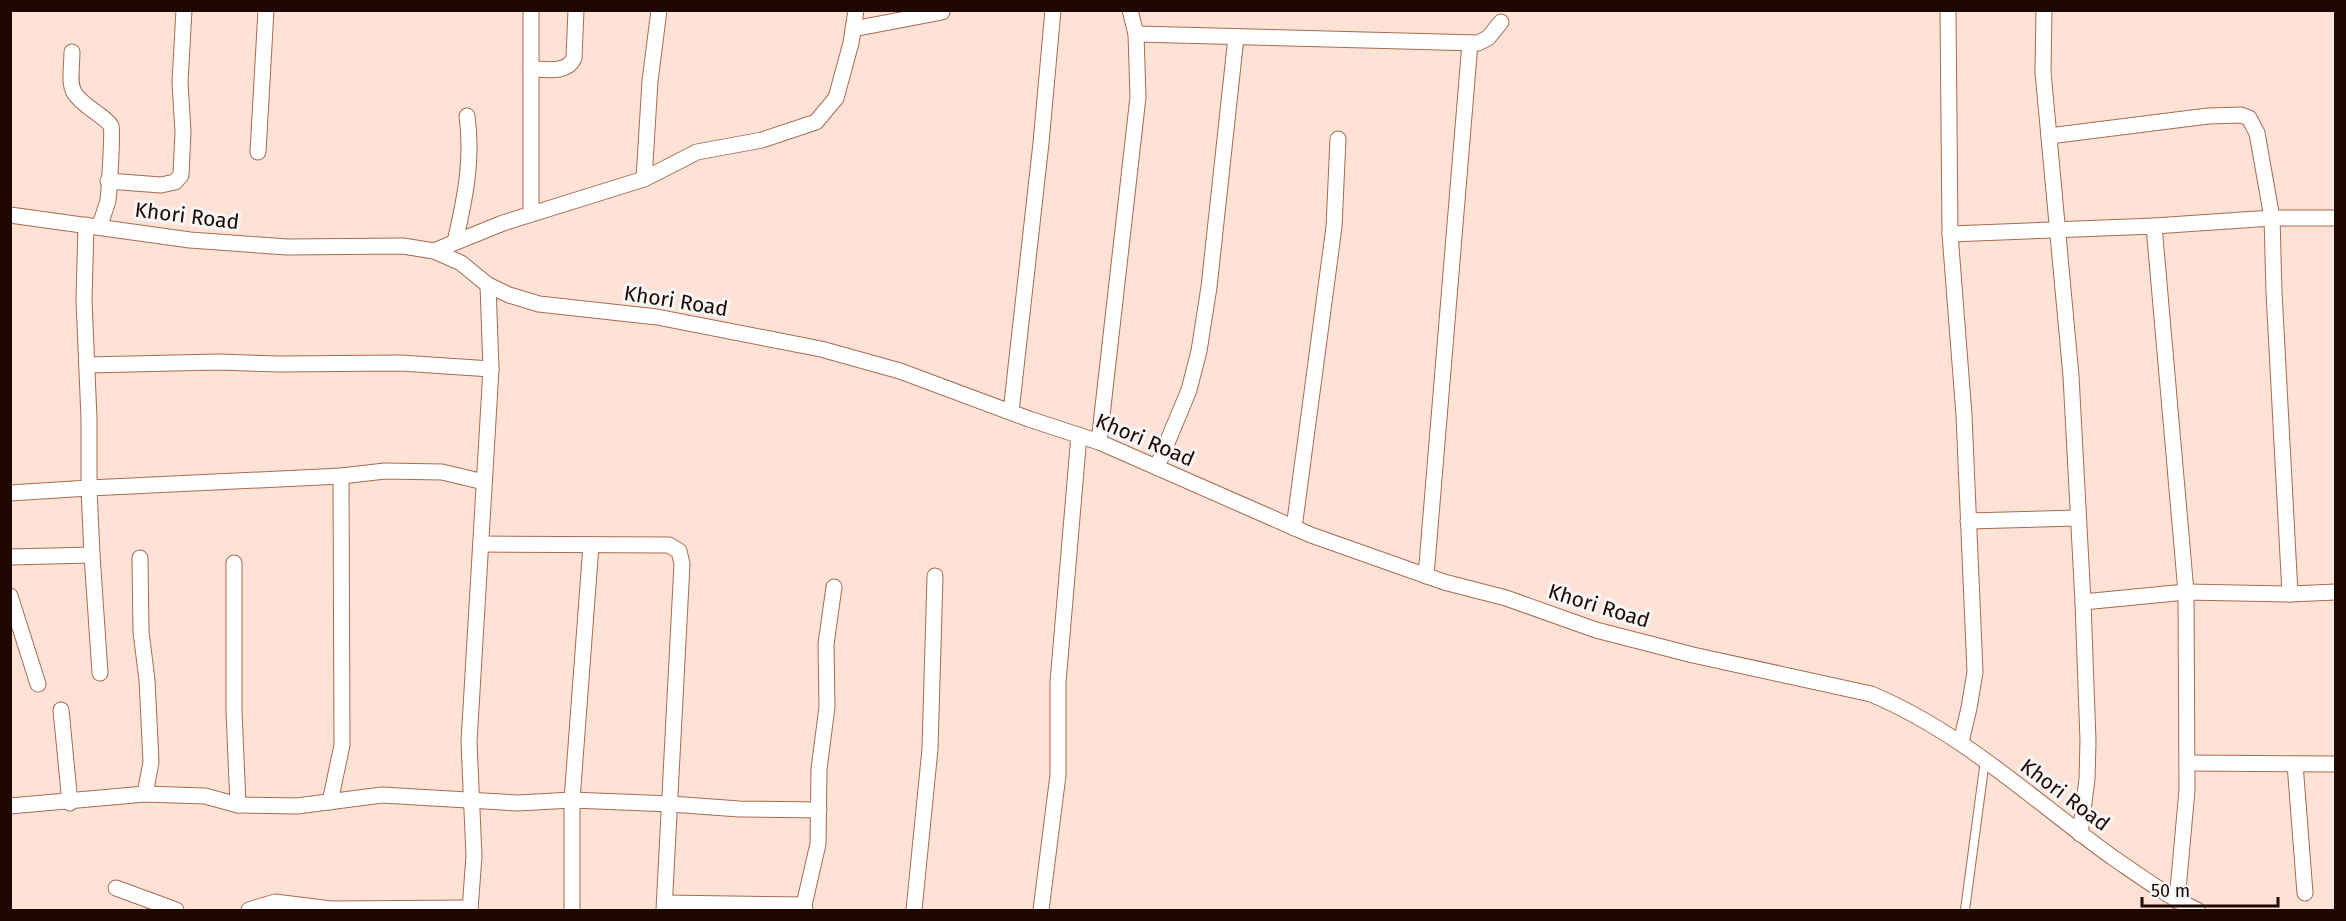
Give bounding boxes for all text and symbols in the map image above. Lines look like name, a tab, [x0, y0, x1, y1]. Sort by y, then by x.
street label: Khori Road	[133, 197, 241, 235]
street label: Khori Road	[622, 280, 730, 322]
street label: Khori Road	[1092, 408, 1198, 472]
street label: Khori Road	[1545, 578, 1653, 634]
street label: Khori Road	[2015, 753, 2115, 837]
scale bar	[2142, 870, 2278, 908]
text: 50 m	[2151, 880, 2190, 902]

